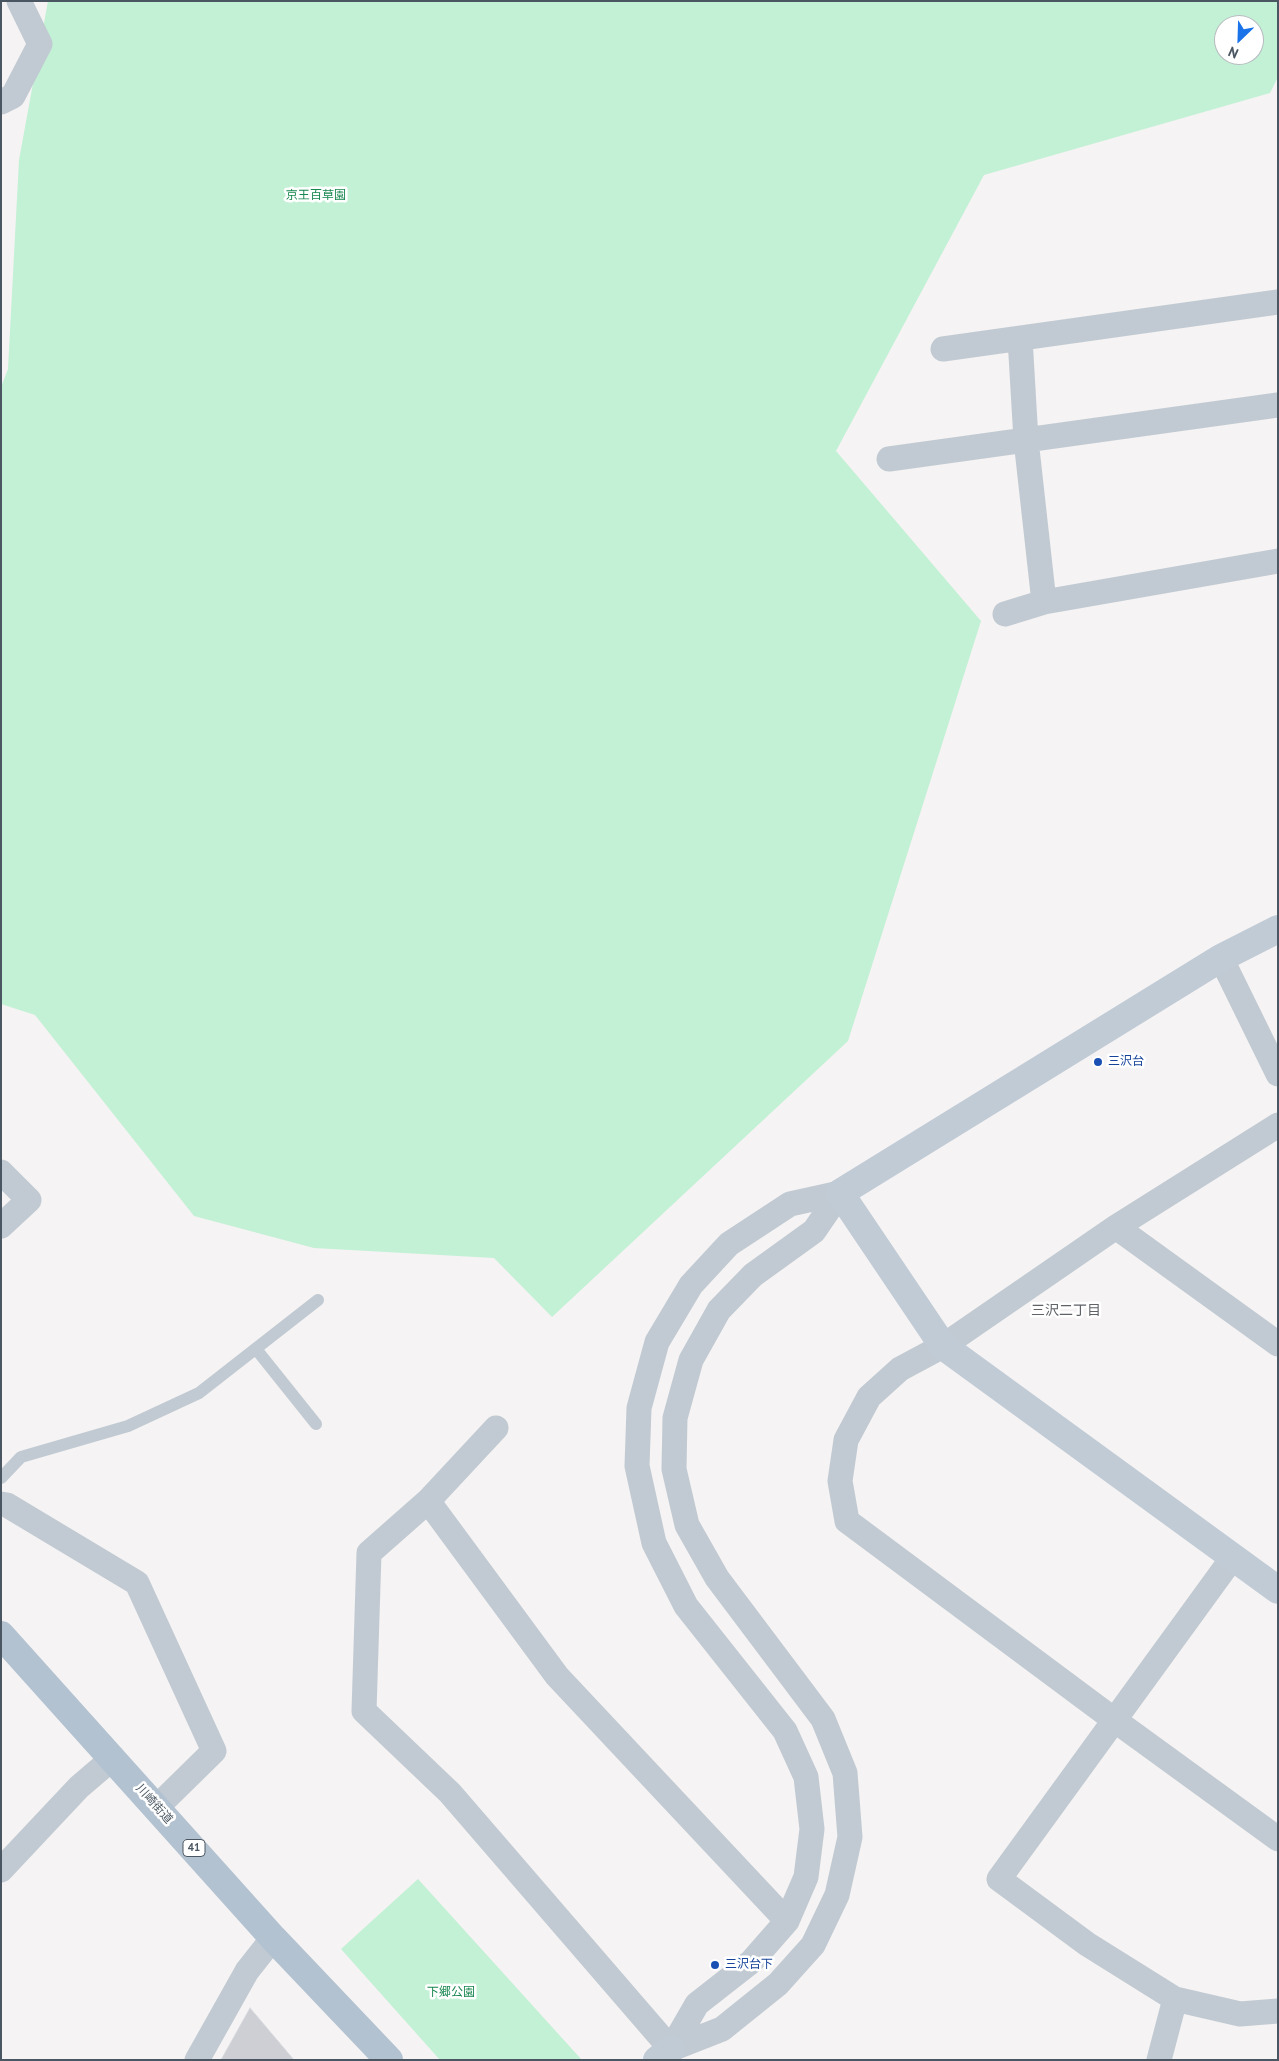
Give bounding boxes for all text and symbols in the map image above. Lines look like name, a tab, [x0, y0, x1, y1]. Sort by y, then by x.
north arrow	[1214, 15, 1264, 65]
text: N	[1225, 43, 1241, 63]
park label: 京王百草園	[286, 189, 346, 203]
place label: 三沢台	[1108, 1055, 1144, 1069]
marker: 三沢台	[1092, 1056, 1104, 1068]
district label: 三沢二丁目	[1031, 1303, 1101, 1319]
street label: 川崎街道	[133, 1781, 175, 1827]
road number: 41	[183, 1840, 205, 1856]
place label: 三沢台下	[725, 1958, 773, 1972]
marker: 三沢台下	[709, 1959, 721, 1971]
park label: 下郷公園	[427, 1986, 475, 2000]

